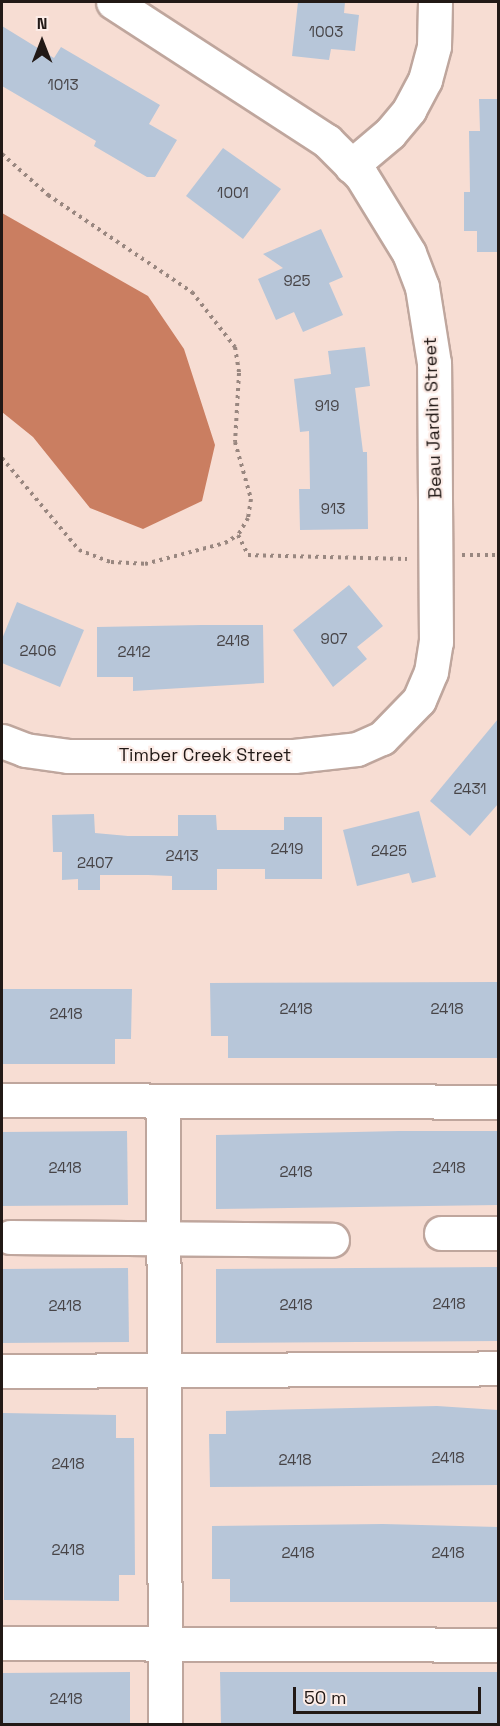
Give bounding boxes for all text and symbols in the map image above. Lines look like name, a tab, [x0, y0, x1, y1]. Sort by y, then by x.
north arrow	[12, 12, 72, 72]
text: N	[37, 13, 47, 34]
house number: 1003	[309, 23, 343, 41]
house number: 1013	[47, 76, 79, 94]
house number: 1001	[217, 184, 249, 202]
house number: 925	[283, 272, 311, 290]
street label: Beau Jardin Street	[419, 337, 447, 499]
house number: 919	[315, 397, 339, 415]
house number: 913	[321, 500, 345, 518]
house number: 907	[321, 630, 347, 648]
house number: 2418	[216, 632, 250, 650]
house number: 2406	[20, 642, 56, 660]
house number: 2412	[118, 643, 150, 661]
street label: Timber Creek Street	[119, 744, 291, 766]
house number: 2431	[453, 780, 487, 798]
house number: 2419	[270, 840, 304, 858]
house number: 2425	[371, 842, 407, 860]
house number: 2413	[166, 847, 198, 865]
house number: 2407	[77, 854, 113, 872]
house number: 2418	[279, 1000, 313, 1018]
house number: 2418	[430, 1000, 464, 1018]
house number: 2418	[49, 1005, 83, 1023]
house number: 2418	[48, 1159, 82, 1177]
house number: 2418	[432, 1159, 466, 1177]
house number: 2418	[279, 1163, 313, 1181]
house number: 2418	[432, 1295, 466, 1313]
house number: 2418	[279, 1296, 313, 1314]
house number: 2418	[48, 1297, 82, 1315]
house number: 2418	[431, 1449, 465, 1467]
house number: 2418	[278, 1451, 312, 1469]
house number: 2418	[51, 1455, 85, 1473]
house number: 2418	[51, 1541, 85, 1559]
house number: 2418	[281, 1544, 315, 1562]
house number: 2418	[431, 1544, 465, 1562]
scale bar	[296, 1675, 484, 1713]
text: 50 m	[304, 1686, 346, 1709]
house number: 2418	[49, 1690, 83, 1708]

